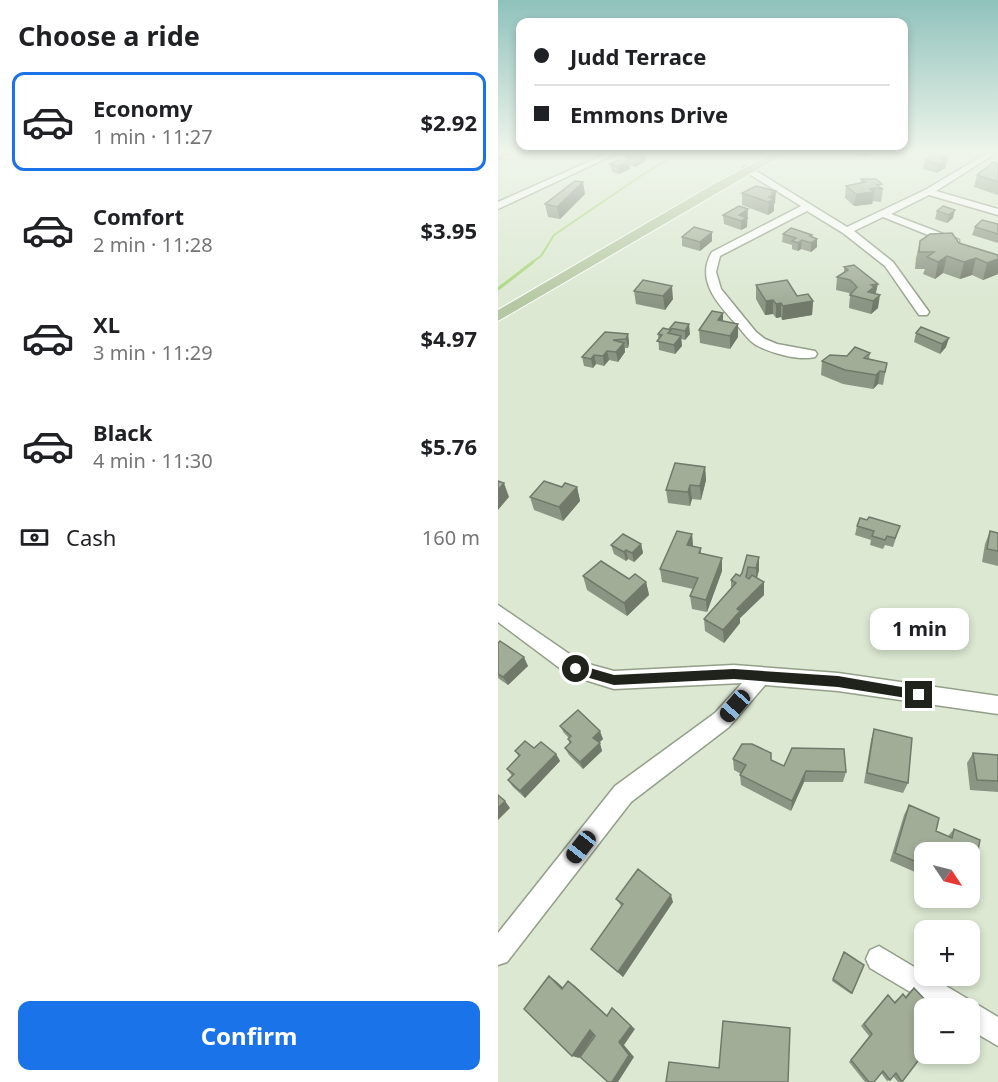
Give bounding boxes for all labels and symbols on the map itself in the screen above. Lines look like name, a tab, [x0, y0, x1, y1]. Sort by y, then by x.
callout: 1 min	[870, 608, 968, 650]
route start	[562, 655, 589, 682]
route end	[905, 681, 932, 708]
car	[716, 687, 754, 725]
car	[563, 827, 599, 867]
north arrow	[914, 842, 980, 908]

